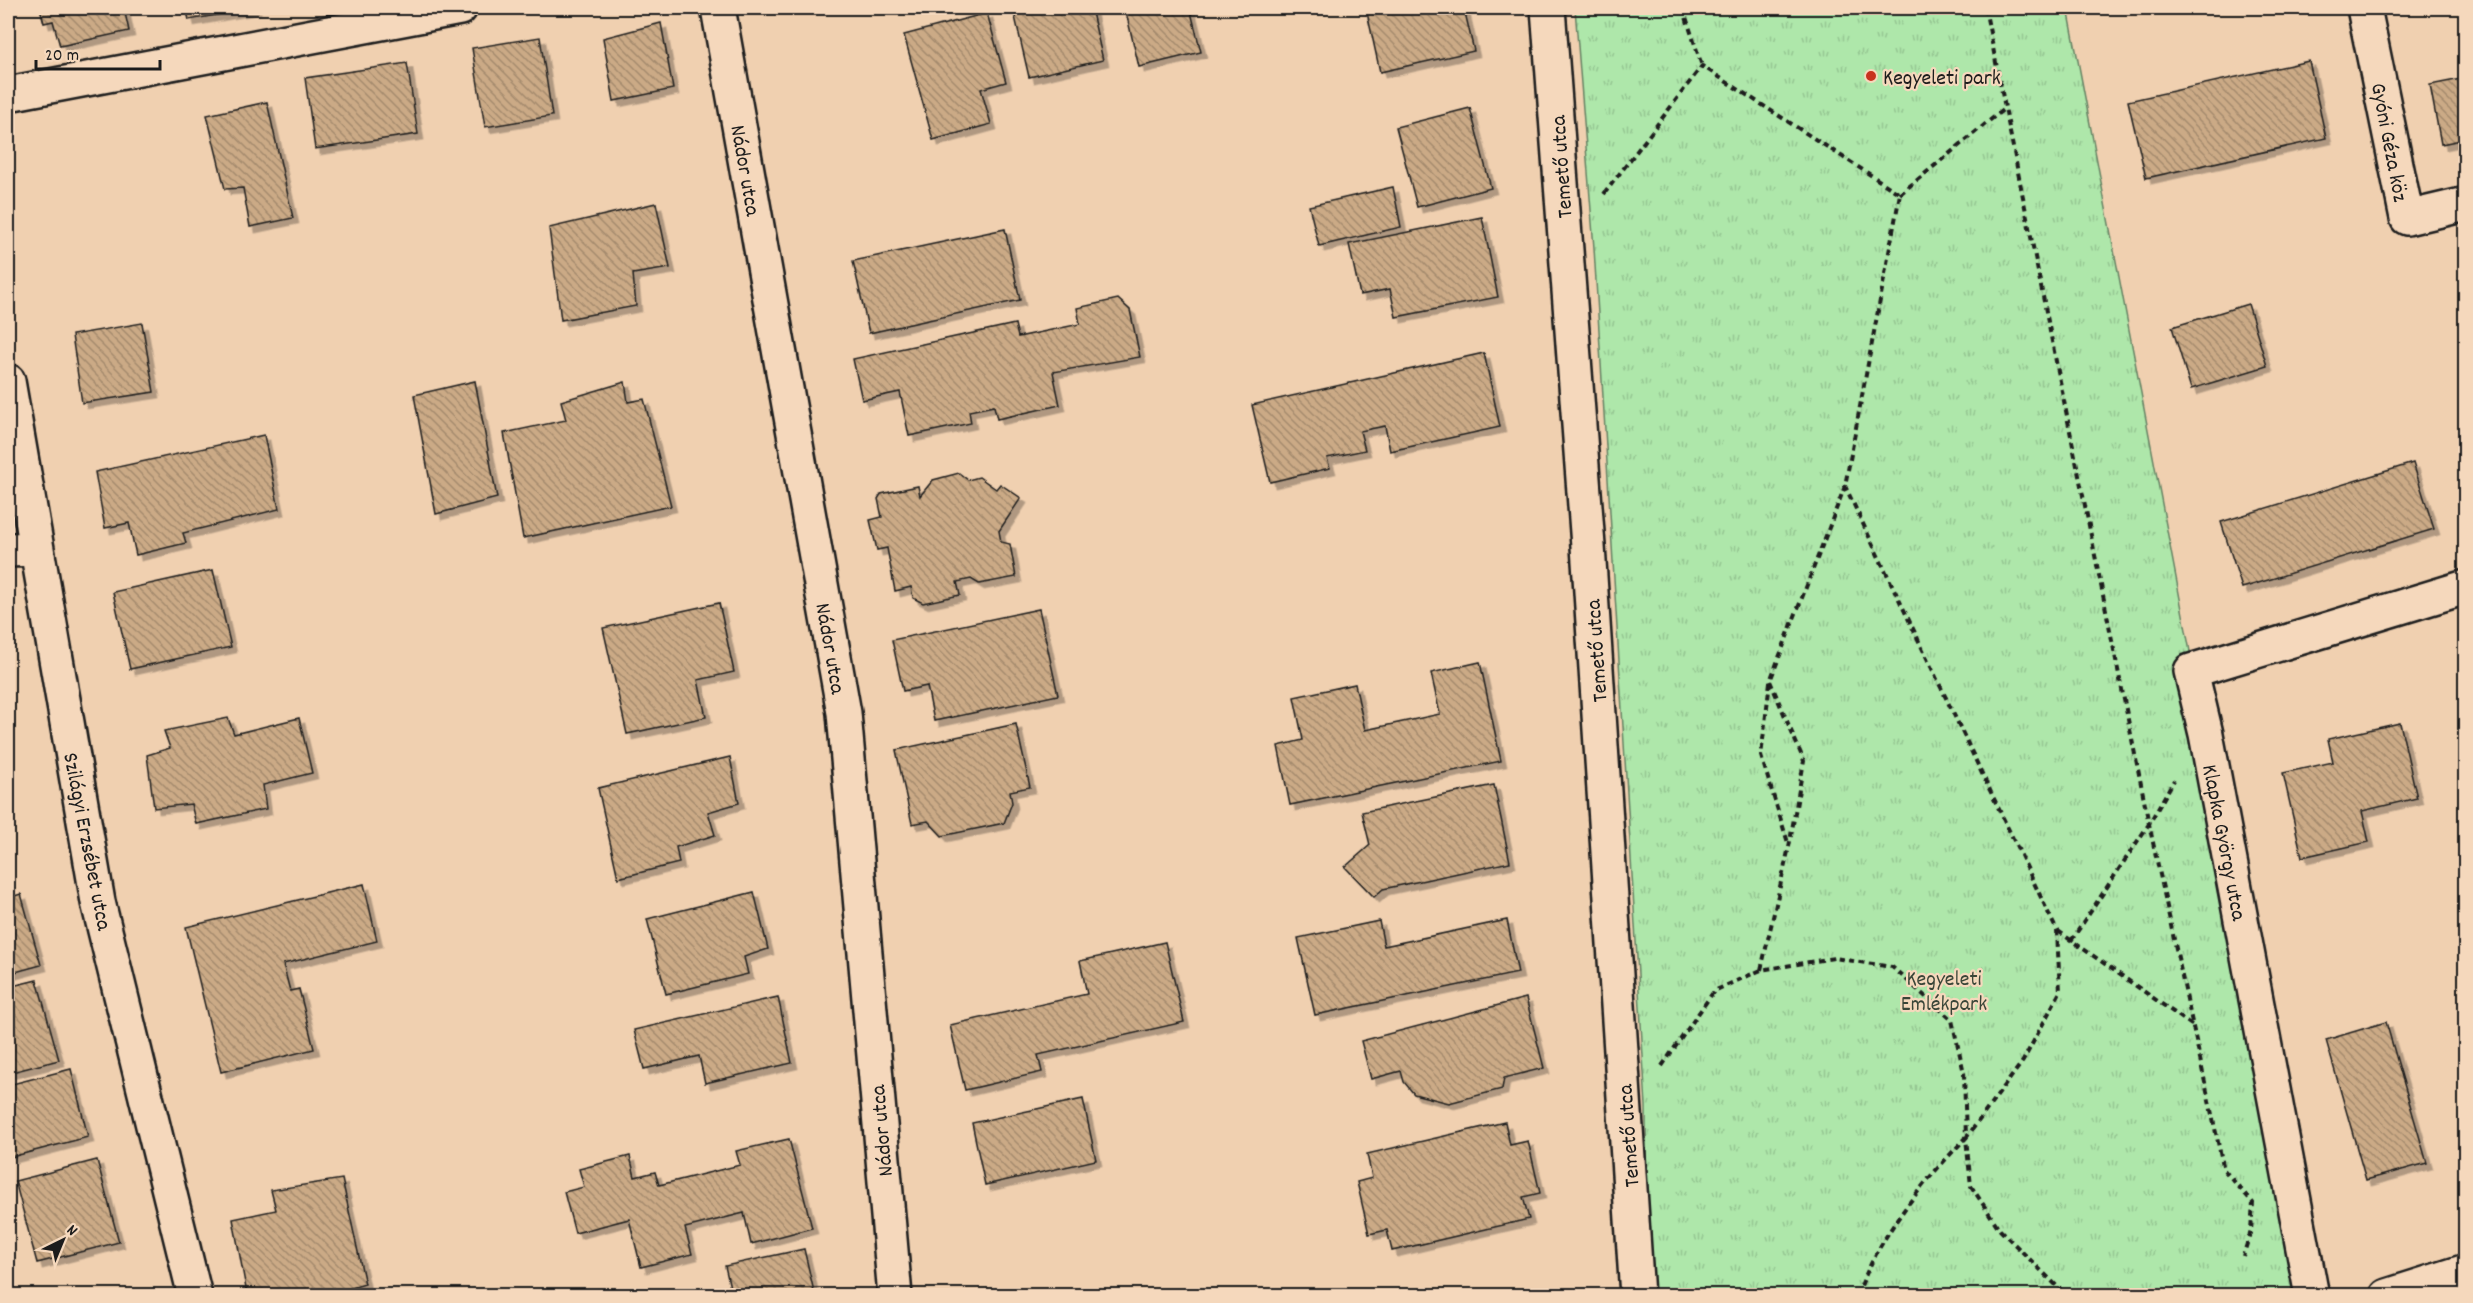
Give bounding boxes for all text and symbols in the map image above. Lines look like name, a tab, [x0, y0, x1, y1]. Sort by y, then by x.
scale bar	[36, 33, 160, 71]
text: 20 m	[45, 44, 79, 69]
place label: Kegyeleti park	[1883, 64, 2001, 95]
marker: Kegyeleti park	[1864, 69, 1878, 83]
street label: Gyóni Géza köz	[2361, 81, 2414, 205]
street label: Temető utca	[1544, 114, 1583, 219]
street label: Nádor utca	[720, 123, 767, 219]
street label: Temető utca	[1579, 598, 1618, 703]
street label: Nádor utca	[805, 601, 852, 697]
street label: Szilágyi Erzsébet utca	[53, 750, 118, 934]
street label: Klapka György utca	[2192, 762, 2253, 924]
park label: Kegyeleti Emlékpark	[1901, 965, 1987, 1021]
street label: Nádor utca	[864, 1083, 903, 1178]
street label: Temető utca	[1611, 1083, 1650, 1188]
north arrow	[33, 1210, 93, 1270]
text: N	[61, 1220, 82, 1242]

